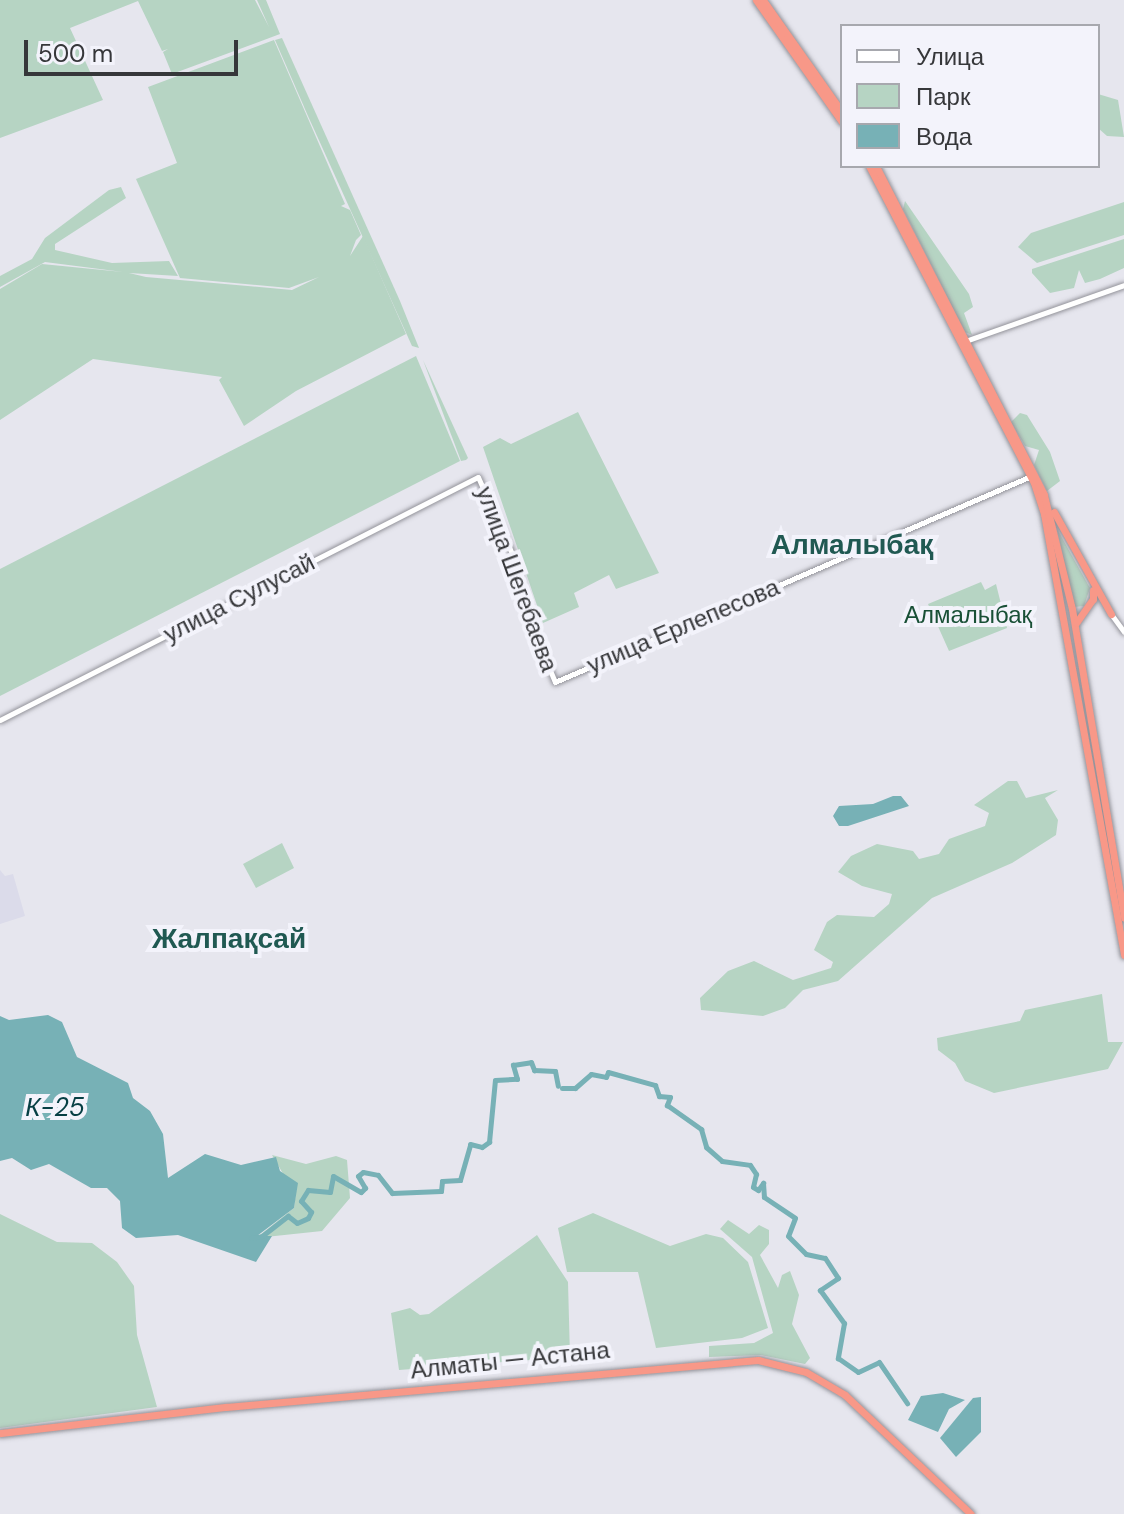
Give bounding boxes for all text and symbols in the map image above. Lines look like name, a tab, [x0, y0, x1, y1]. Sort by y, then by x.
scale bar	[28, 24, 242, 74]
legend	[840, 24, 1100, 168]
text: 500 m	[38, 38, 113, 69]
text: Улица	[916, 41, 984, 72]
text: Парк	[916, 81, 970, 112]
text: Вода	[916, 121, 972, 152]
street label: улица Шегебаева	[470, 483, 564, 675]
district label: Алмалыбақ	[771, 528, 933, 562]
street label: улица Сулусай	[159, 548, 319, 648]
street label: улица Ерлепесова	[583, 572, 783, 680]
park label: Алмалыбақ	[904, 601, 1032, 629]
district label: Жалпақсай	[152, 922, 306, 956]
water label: К-25	[25, 1092, 85, 1124]
street label: Алматы — Астана	[409, 1335, 611, 1385]

